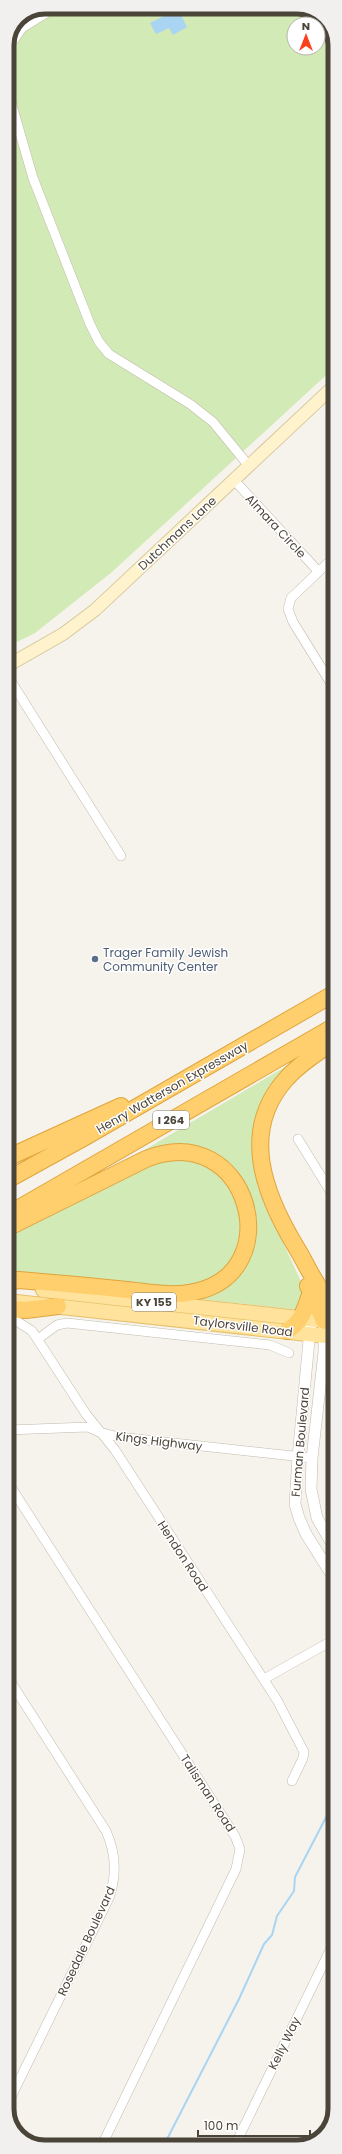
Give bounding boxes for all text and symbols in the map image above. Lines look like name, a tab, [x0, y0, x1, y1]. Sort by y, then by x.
north arrow	[286, 16, 326, 56]
text: N	[302, 18, 310, 34]
street label: Almara Circle	[242, 490, 310, 562]
street label: Dutchmans Lane	[134, 492, 220, 574]
place label: Trager Family Jewish Community Center	[103, 944, 228, 975]
marker: Trager Family Jewish Community Center	[90, 954, 100, 964]
street label: Henry Watterson Expressway	[93, 1036, 251, 1137]
road number: I 264	[153, 1111, 189, 1129]
road number: KY 155	[132, 1293, 176, 1311]
street label: Taylorsville Road	[192, 1311, 294, 1341]
street label: Furman Boulevard	[287, 1386, 313, 1498]
street label: Kings Highway	[115, 1427, 204, 1455]
street label: Hendon Road	[154, 1517, 212, 1595]
street label: Talisman Road	[177, 1751, 239, 1835]
street label: Rosedale Boulevard	[53, 1883, 119, 1999]
street label: Kelly Way	[264, 2013, 304, 2072]
scale bar	[198, 2112, 310, 2138]
text: 100 m	[204, 2117, 238, 2134]

